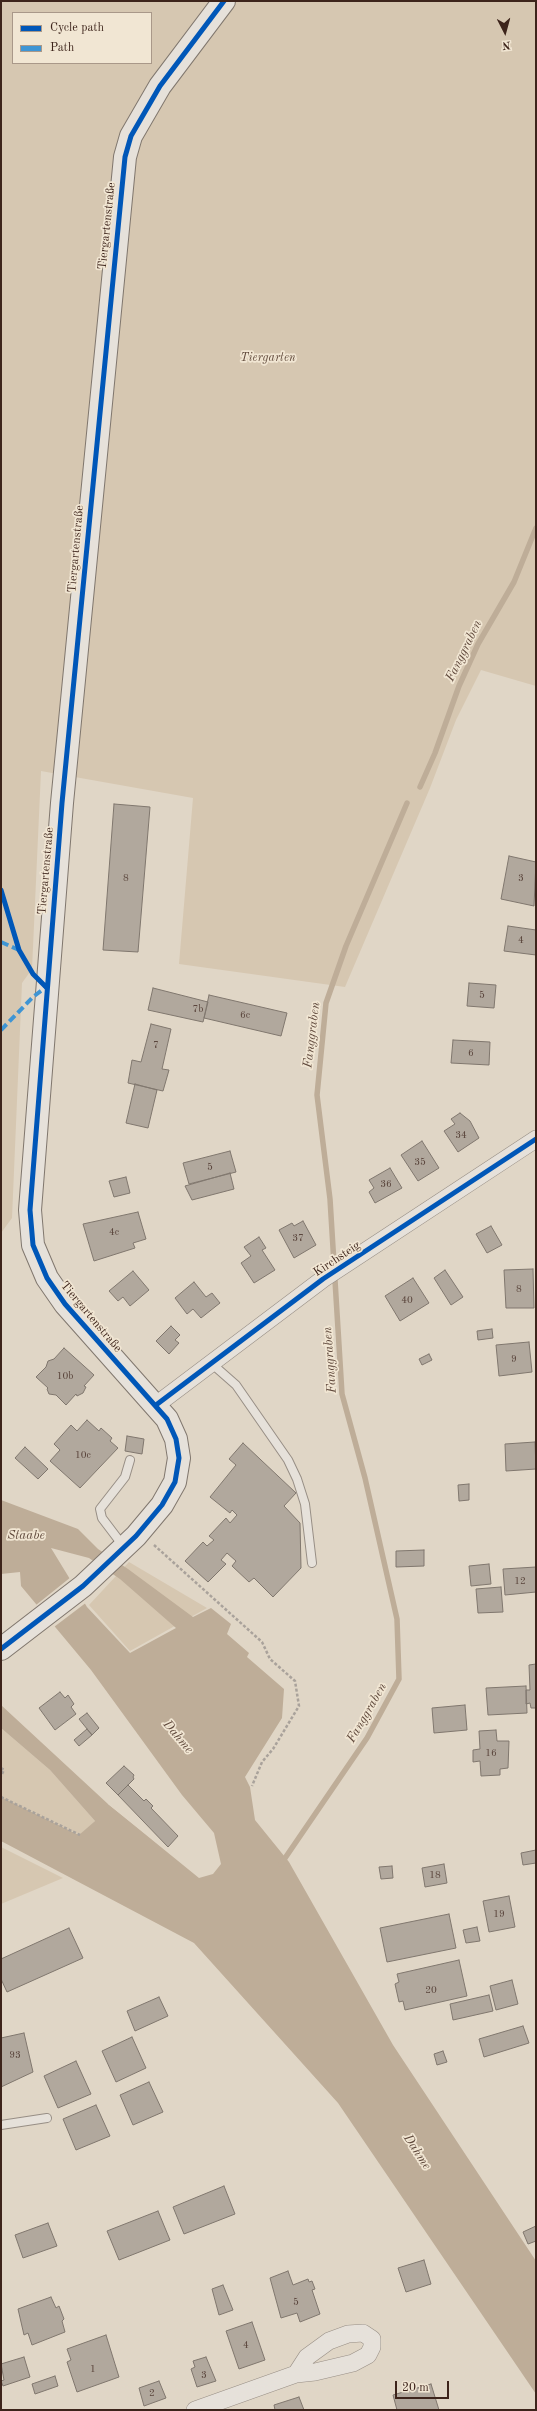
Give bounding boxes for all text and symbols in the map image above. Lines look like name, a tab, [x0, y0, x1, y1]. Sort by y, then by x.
legend	[12, 12, 152, 64]
north arrow	[485, 12, 525, 52]
text: Cycle path	[50, 22, 104, 34]
text: N	[502, 39, 511, 50]
text: Path	[50, 42, 74, 54]
street label: Tiergartenstraße	[95, 182, 119, 270]
park label: Tiergarten	[240, 351, 296, 365]
street label: Tiergartenstraße	[65, 505, 87, 593]
water label: Fanggraben	[442, 618, 486, 684]
street label: Tiergartenstraße	[35, 827, 57, 915]
house number: 8	[123, 872, 129, 884]
house number: 3	[518, 872, 524, 884]
house number: 4	[518, 934, 524, 946]
house number: 5	[479, 989, 485, 1001]
water label: Fanggraben	[300, 1001, 324, 1069]
house number: 7b	[193, 1003, 203, 1015]
house number: 6c	[240, 1009, 250, 1021]
house number: 7	[153, 1039, 159, 1051]
house number: 6	[468, 1047, 474, 1059]
house number: 34	[455, 1129, 467, 1141]
house number: 35	[414, 1156, 426, 1168]
house number: 5	[207, 1161, 213, 1173]
house number: 36	[380, 1178, 392, 1190]
house number: 4c	[109, 1226, 119, 1238]
house number: 37	[292, 1232, 304, 1244]
street label: Kirchsteig	[311, 1238, 363, 1280]
street label: Tiergartenstraße	[57, 1279, 125, 1355]
house number: 8	[516, 1283, 522, 1295]
house number: 40	[401, 1294, 413, 1306]
water label: Fanggraben	[320, 1326, 340, 1394]
house number: 9	[511, 1353, 517, 1365]
house number: 10b	[57, 1370, 73, 1382]
house number: 10c	[75, 1449, 91, 1461]
water label: Staabe	[7, 1528, 45, 1544]
house number: 12	[514, 1575, 526, 1587]
water label: Fanggraben	[344, 1680, 390, 1746]
water label: Dahme	[159, 1717, 197, 1757]
house number: 16	[485, 1747, 497, 1759]
house number: 18	[429, 1869, 441, 1881]
house number: 19	[493, 1908, 505, 1920]
house number: 20	[425, 1984, 437, 1996]
house number: 93	[9, 2049, 21, 2061]
water label: Dahme	[400, 2131, 434, 2173]
house number: 5	[293, 2296, 299, 2308]
house number: 4	[243, 2339, 249, 2351]
house number: 1	[90, 2363, 96, 2375]
house number: 3	[201, 2369, 207, 2381]
scale bar	[397, 2373, 451, 2399]
text: 20 m	[402, 2382, 429, 2394]
house number: 2	[149, 2387, 155, 2399]

